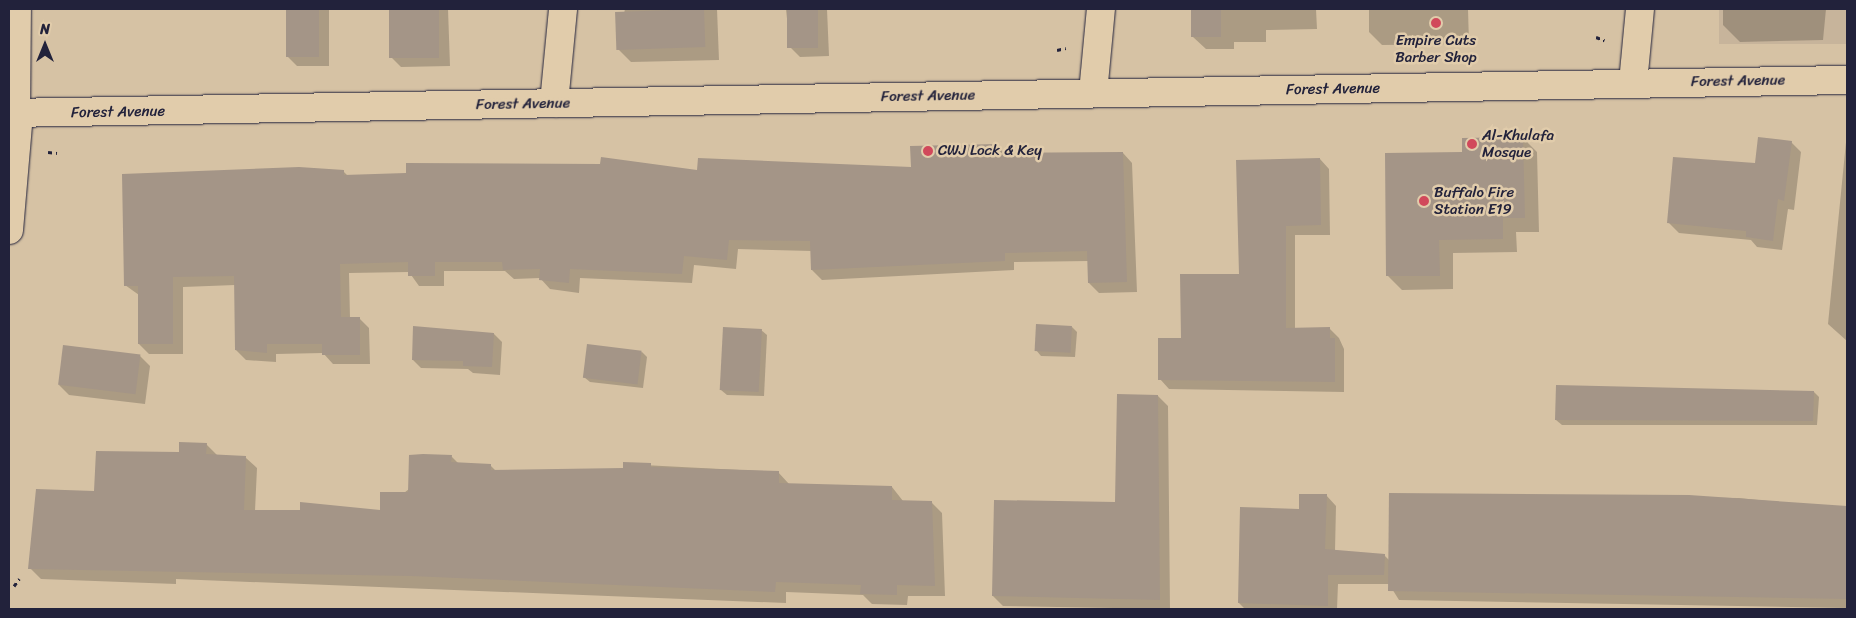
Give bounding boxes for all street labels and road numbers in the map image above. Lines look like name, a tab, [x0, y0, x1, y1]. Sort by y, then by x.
street label: Forest Avenue	[1691, 71, 1785, 91]
street label: Forest Avenue	[1286, 79, 1380, 99]
street label: Forest Avenue	[881, 86, 975, 106]
street label: Forest Avenue	[476, 94, 570, 114]
street label: Forest Avenue	[71, 102, 165, 122]

